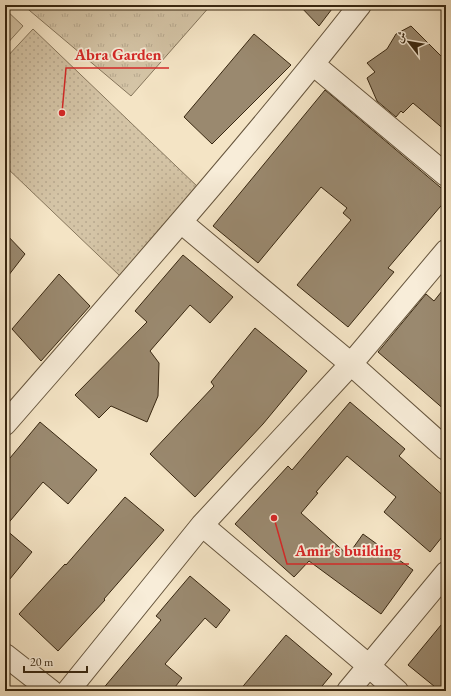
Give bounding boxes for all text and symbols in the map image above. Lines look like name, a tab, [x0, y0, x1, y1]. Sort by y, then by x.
north arrow	[389, 22, 429, 62]
text: ش	[392, 28, 409, 45]
callout: Abra Garden	[66, 40, 169, 68]
text: Abra Garden	[74, 44, 161, 65]
callout: Amir's building	[287, 536, 409, 564]
text: Amir's building	[294, 540, 402, 561]
scale bar	[24, 648, 87, 674]
text: 20 m	[30, 654, 54, 670]

